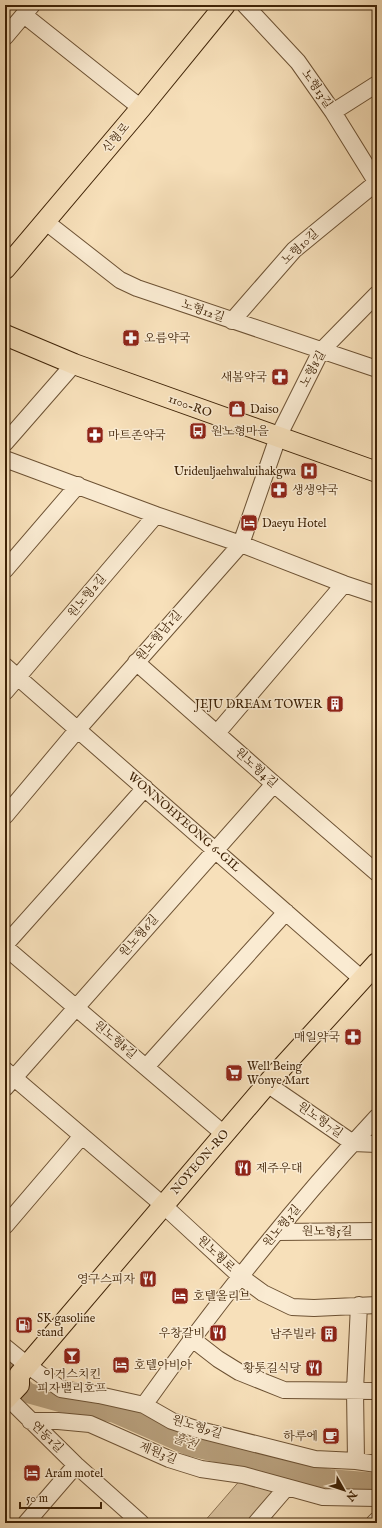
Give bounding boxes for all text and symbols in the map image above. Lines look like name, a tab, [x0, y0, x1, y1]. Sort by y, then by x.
street label: 노형13길	[298, 67, 336, 111]
street label: 신형로	[99, 120, 133, 156]
street label: 노형10길	[278, 226, 322, 268]
street label: 노형12길	[179, 297, 227, 325]
pharmacy icon: 오름약국	[121, 328, 141, 348]
place label: 오름약국	[144, 331, 191, 346]
street label: 노형8길	[297, 348, 329, 390]
pharmacy icon: 새봄약국	[270, 367, 290, 387]
place label: 새봄약국	[221, 370, 267, 385]
street label: 1100-RO	[166, 391, 214, 421]
shop icon: Daiso	[227, 399, 247, 419]
place label: Daiso	[250, 402, 279, 417]
bus stop icon: 원노형마을	[188, 421, 208, 441]
place label: 원노형마을	[211, 424, 269, 439]
pharmacy icon: 마트존약국	[85, 425, 105, 445]
place label: 마트존약국	[108, 428, 166, 443]
hospital icon: Urideuljaehwaluihakgwa	[299, 461, 319, 481]
place label: Urideuljaehwaluihakgwa	[174, 464, 297, 479]
pharmacy icon: 생생약국	[269, 480, 289, 500]
place label: 생생약국	[292, 483, 339, 498]
hotel icon: Daeyu Hotel	[239, 513, 259, 533]
place label: Daeyu Hotel	[262, 516, 327, 531]
street label: 원노형2길	[65, 571, 109, 621]
street label: 원노형남1길	[133, 608, 185, 664]
building icon: JEJU DREAM TOWER	[325, 694, 345, 714]
place label: JEJU DREAM TOWER	[193, 697, 323, 713]
street label: 원노형4길	[232, 745, 280, 791]
street label: WONNOHYEONG 6-GIL	[125, 769, 244, 875]
street label: 원노형6길	[116, 912, 162, 960]
street label: 원노형8길	[91, 1018, 139, 1062]
pharmacy icon: 매일약국	[343, 1027, 363, 1047]
place label: 매일약국	[294, 1030, 340, 1045]
place label: Well Being Wonye Mart	[247, 1059, 309, 1088]
supermarket icon: Well Being Wonye Mart	[224, 1063, 244, 1083]
street label: 원노형7길	[294, 1099, 346, 1141]
street label: NOYEON-RO	[168, 1126, 232, 1198]
restaurant icon: 제주우대	[233, 1158, 253, 1178]
place label: 제주우대	[256, 1161, 302, 1176]
street label: 원노형3길	[260, 1202, 304, 1250]
street label: 원노형5길	[302, 1224, 352, 1239]
street label: 원노형로	[194, 1233, 238, 1276]
restaurant icon: 영구스피자	[138, 1269, 158, 1289]
place label: 영구스피자	[77, 1272, 135, 1287]
hotel icon: 호텔올리브	[170, 1286, 190, 1306]
place label: 호텔올리브	[193, 1289, 251, 1304]
place label: SK gasoline stand	[37, 1311, 96, 1340]
fuel station icon: SK gasoline stand	[14, 1315, 34, 1335]
restaurant icon: 우창갈비	[208, 1323, 228, 1343]
building icon: 남주빌라	[319, 1324, 339, 1344]
place label: 우창갈비	[159, 1326, 205, 1341]
place label: 남주빌라	[270, 1327, 316, 1342]
bar icon: 이거스치킨 피자밸리호프	[62, 1346, 82, 1366]
hotel icon: 호텔아비아	[111, 1355, 131, 1375]
place label: 호텔아비아	[134, 1358, 192, 1373]
restaurant icon: 황톳길식당	[304, 1358, 324, 1378]
place label: 황톳길식당	[243, 1361, 301, 1376]
place label: 이거스치킨 피자밸리호프	[37, 1367, 107, 1396]
street label: 원노형9길	[170, 1412, 224, 1442]
street label: 연동1길	[28, 1418, 66, 1456]
cafe icon: 하루에	[321, 1426, 341, 1446]
place label: 하루에	[283, 1429, 318, 1444]
water label: 흘천	[170, 1430, 201, 1455]
street label: 제원3길	[137, 1439, 179, 1467]
hotel icon: Aram motel	[22, 1463, 42, 1483]
place label: Aram motel	[44, 1466, 104, 1481]
north arrow	[324, 1470, 364, 1510]
scale bar	[20, 1484, 101, 1510]
text: N	[342, 1487, 360, 1504]
text: 50 m	[26, 1491, 48, 1506]

